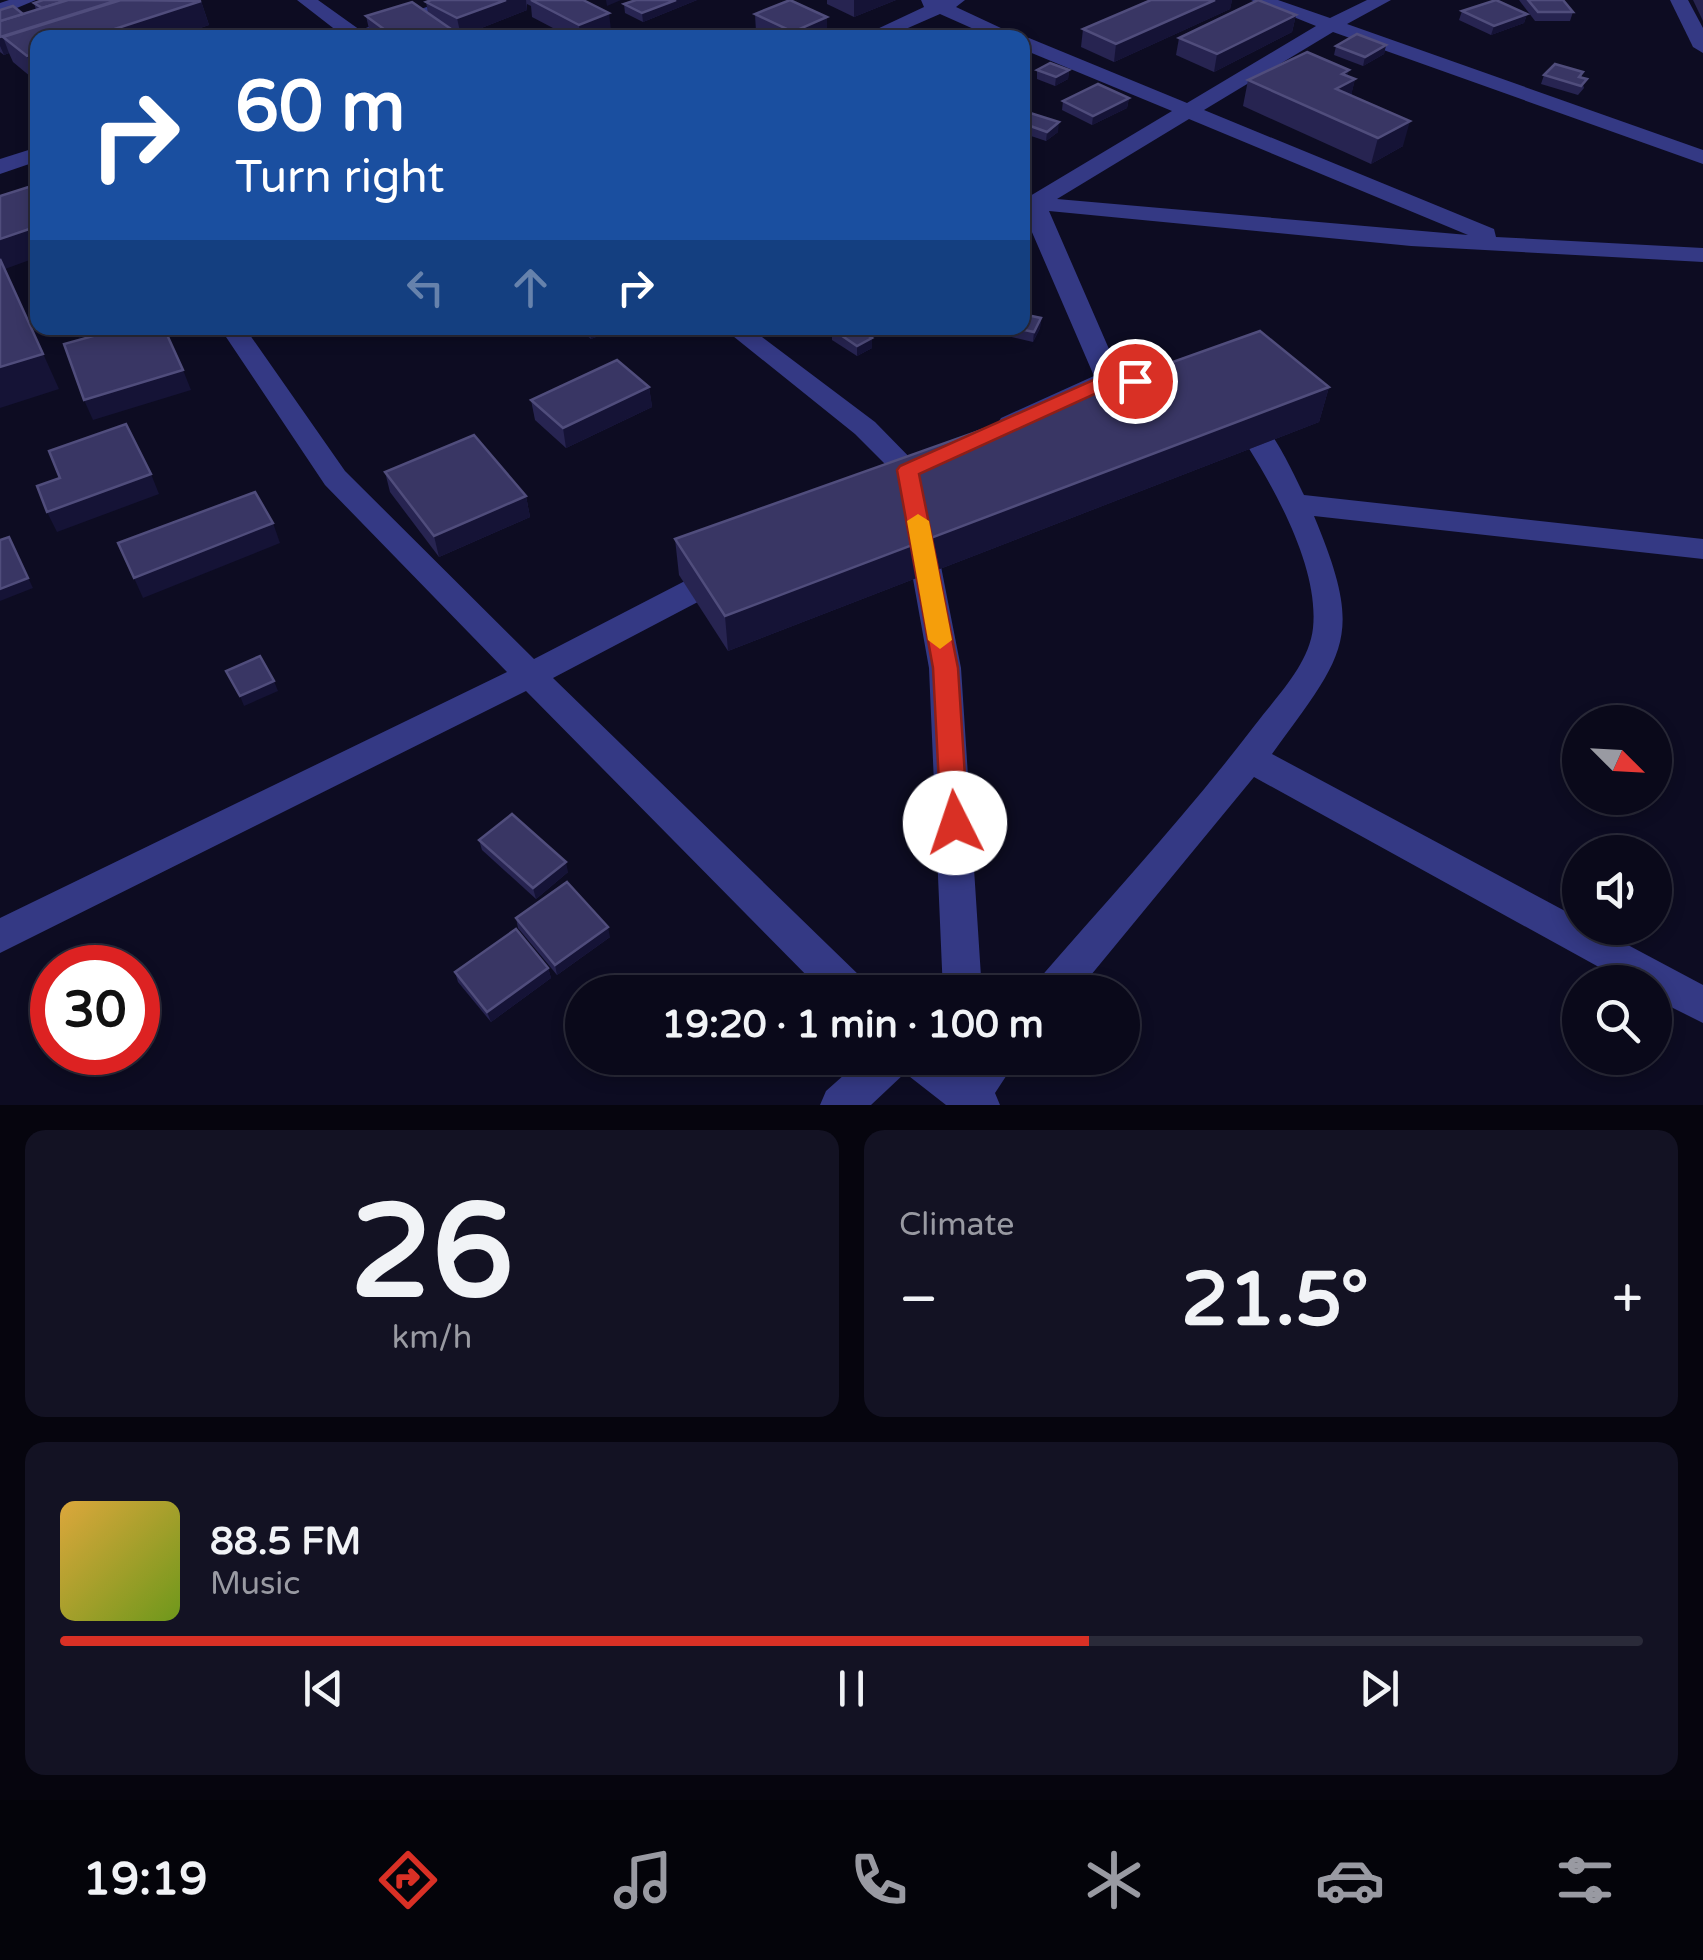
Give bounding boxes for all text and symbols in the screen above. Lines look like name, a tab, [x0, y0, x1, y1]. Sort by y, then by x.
text: 60 m	[235, 66, 405, 150]
icon: right	[70, 70, 200, 200]
text: Turn right	[235, 151, 444, 205]
icon: left	[398, 260, 453, 315]
icon: ahead	[503, 260, 558, 315]
icon: right	[608, 260, 663, 315]
pin	[1093, 339, 1178, 424]
icon: arrive	[1108, 354, 1163, 409]
north arrow	[1562, 705, 1672, 815]
map controls	[1562, 705, 1672, 1075]
position arrow	[903, 771, 1007, 875]
button: sound	[1562, 835, 1672, 945]
speed limit sign: 30	[30, 945, 160, 1075]
button: search	[1562, 965, 1672, 1075]
text: 19:20 · 1 min · 100 m	[661, 1002, 1044, 1048]
text: 26	[350, 1176, 514, 1332]
text: Climate	[899, 1206, 1014, 1244]
text: 21.5°	[1181, 1255, 1369, 1345]
text: −	[899, 1267, 938, 1333]
text: +	[1612, 1267, 1643, 1333]
text: km/h	[392, 1319, 472, 1357]
text: 88.5 FM	[210, 1519, 361, 1565]
text: Music	[210, 1565, 300, 1603]
icon: previous	[296, 1661, 351, 1716]
icon: pause	[824, 1661, 879, 1716]
icon: next	[1352, 1661, 1407, 1716]
icon: directions	[373, 1845, 443, 1915]
icon: music	[608, 1845, 678, 1915]
icon: phone	[844, 1845, 914, 1915]
icon: climate	[1079, 1845, 1149, 1915]
icon: car	[1315, 1845, 1385, 1915]
icon: filters	[1550, 1845, 1620, 1915]
text: 19:19	[83, 1853, 207, 1907]

